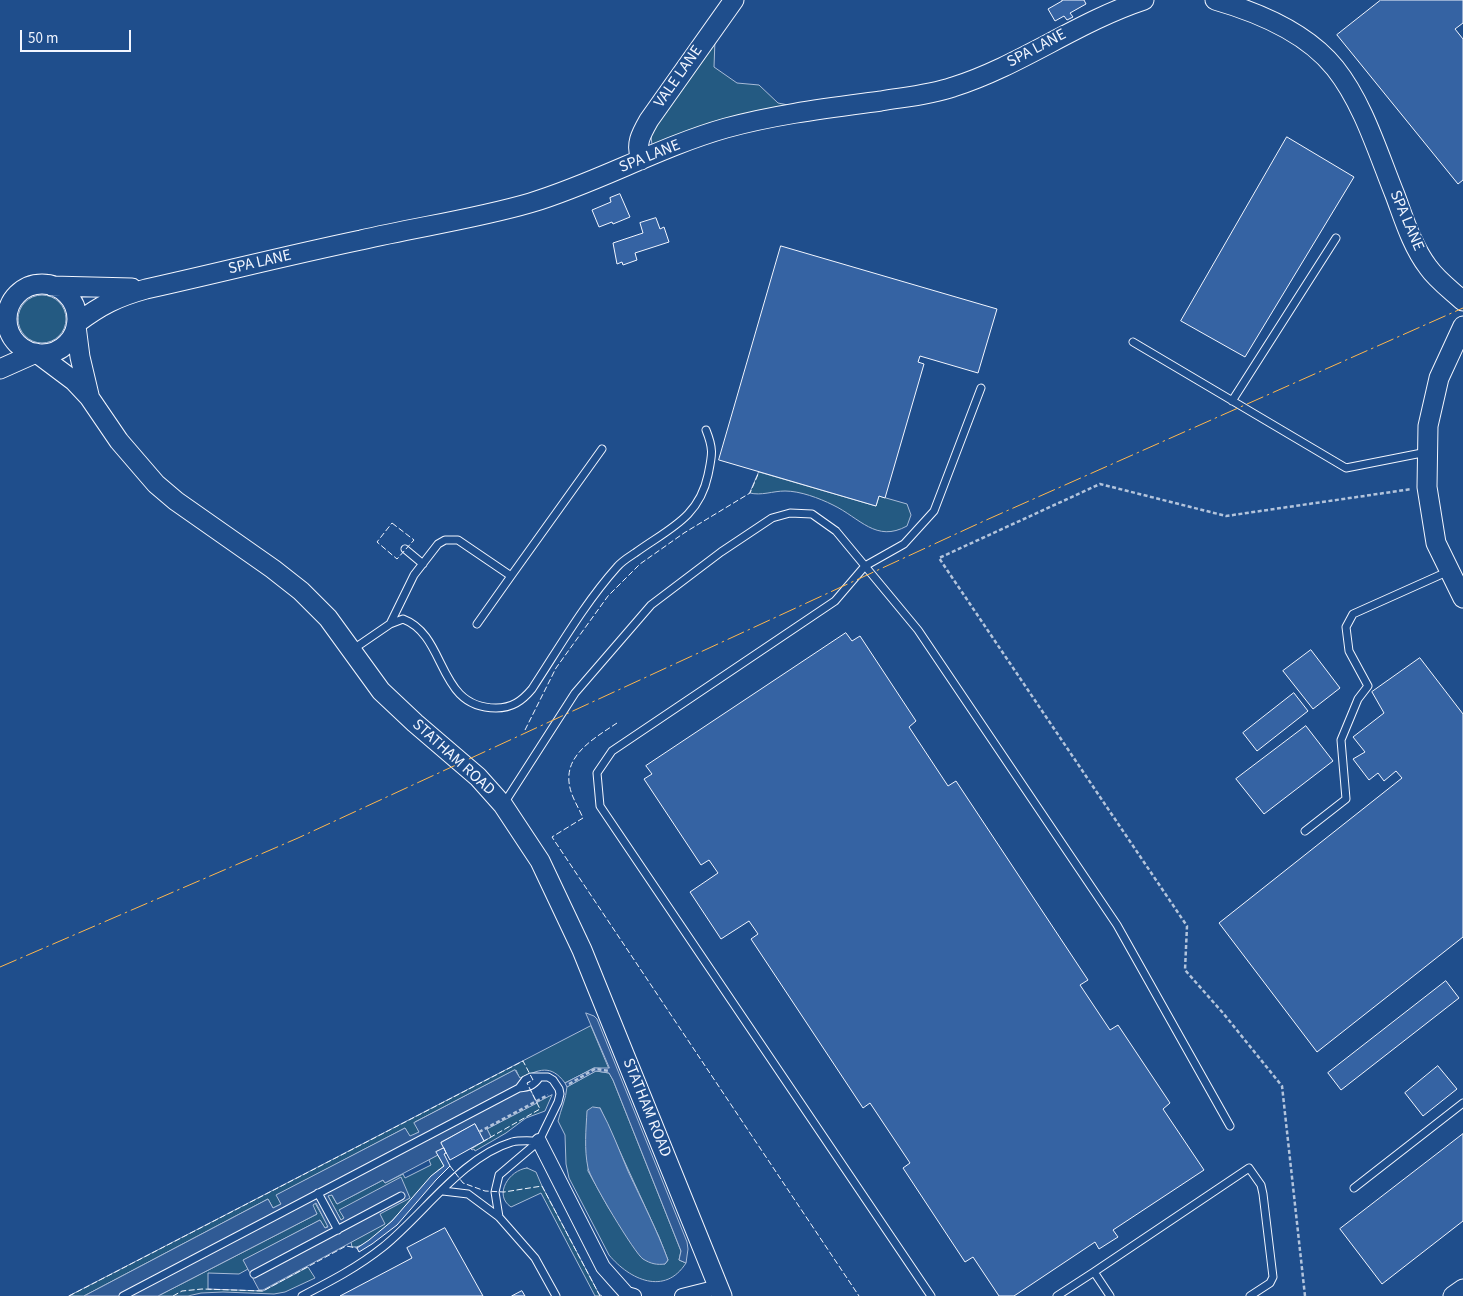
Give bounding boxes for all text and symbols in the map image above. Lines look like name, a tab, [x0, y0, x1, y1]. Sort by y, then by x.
scale bar	[22, 20, 134, 52]
street label: SPA LANE	[1004, 25, 1070, 73]
text: 50 m	[28, 28, 58, 49]
street label: VALE LANE	[651, 42, 707, 112]
street label: SPA LANE	[617, 136, 683, 178]
street label: SPA LANE	[1385, 188, 1427, 254]
street label: SPA LANE	[227, 246, 293, 280]
street label: STATHAM ROAD	[408, 716, 498, 800]
street label: STATHAM ROAD	[618, 1056, 674, 1160]

